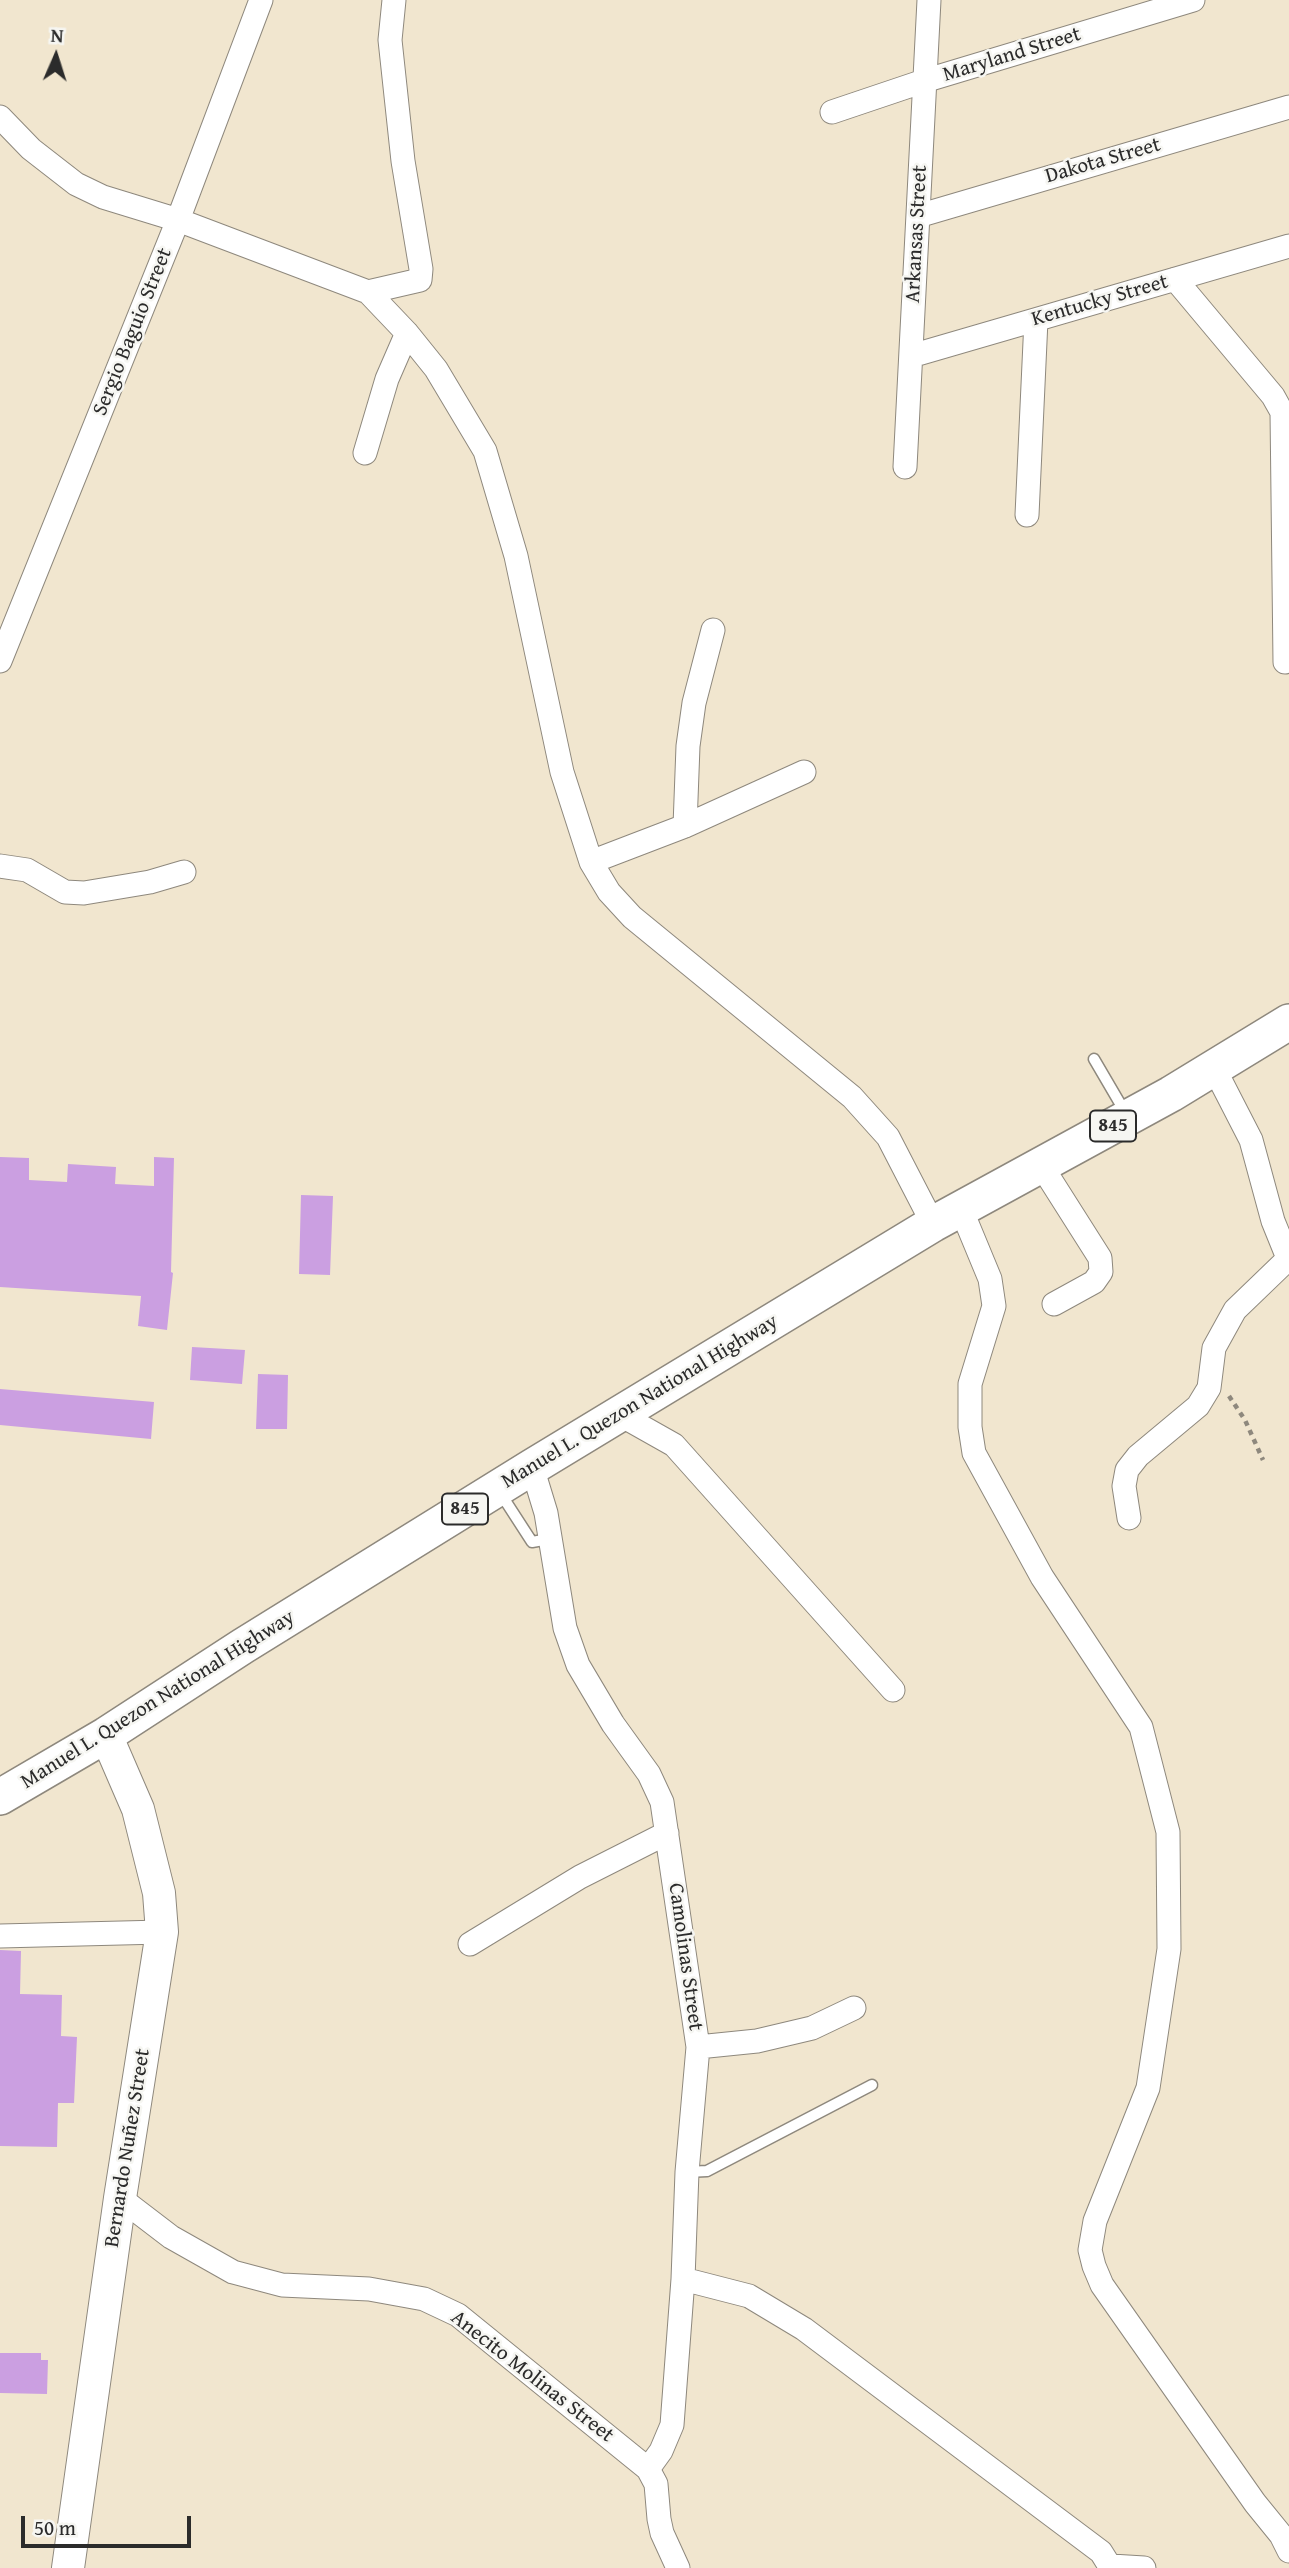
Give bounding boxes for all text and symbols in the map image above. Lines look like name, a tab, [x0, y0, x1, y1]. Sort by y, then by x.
north arrow	[21, 21, 91, 91]
text: N	[50, 21, 64, 49]
street label: Maryland Street	[940, 22, 1084, 88]
street label: Dakota Street	[1042, 133, 1164, 189]
street label: Arkansas Street	[901, 164, 933, 304]
street label: Sergio Baguio Street	[88, 245, 178, 419]
street label: Kentucky Street	[1029, 269, 1171, 333]
road number: 845	[1090, 1110, 1136, 1142]
street label: Manuel L. Quezon National Highway	[497, 1309, 783, 1495]
road number: 845	[442, 1494, 488, 1525]
street label: Manuel L. Quezon National Highway	[17, 1605, 299, 1795]
street label: Camolinas Street	[662, 1882, 708, 2032]
street label: Bernardo Nuñez Street	[100, 2047, 156, 2249]
street label: Anecito Molinas Street	[445, 2306, 619, 2448]
scale bar	[24, 2502, 194, 2546]
text: 50 m	[34, 2512, 76, 2543]

